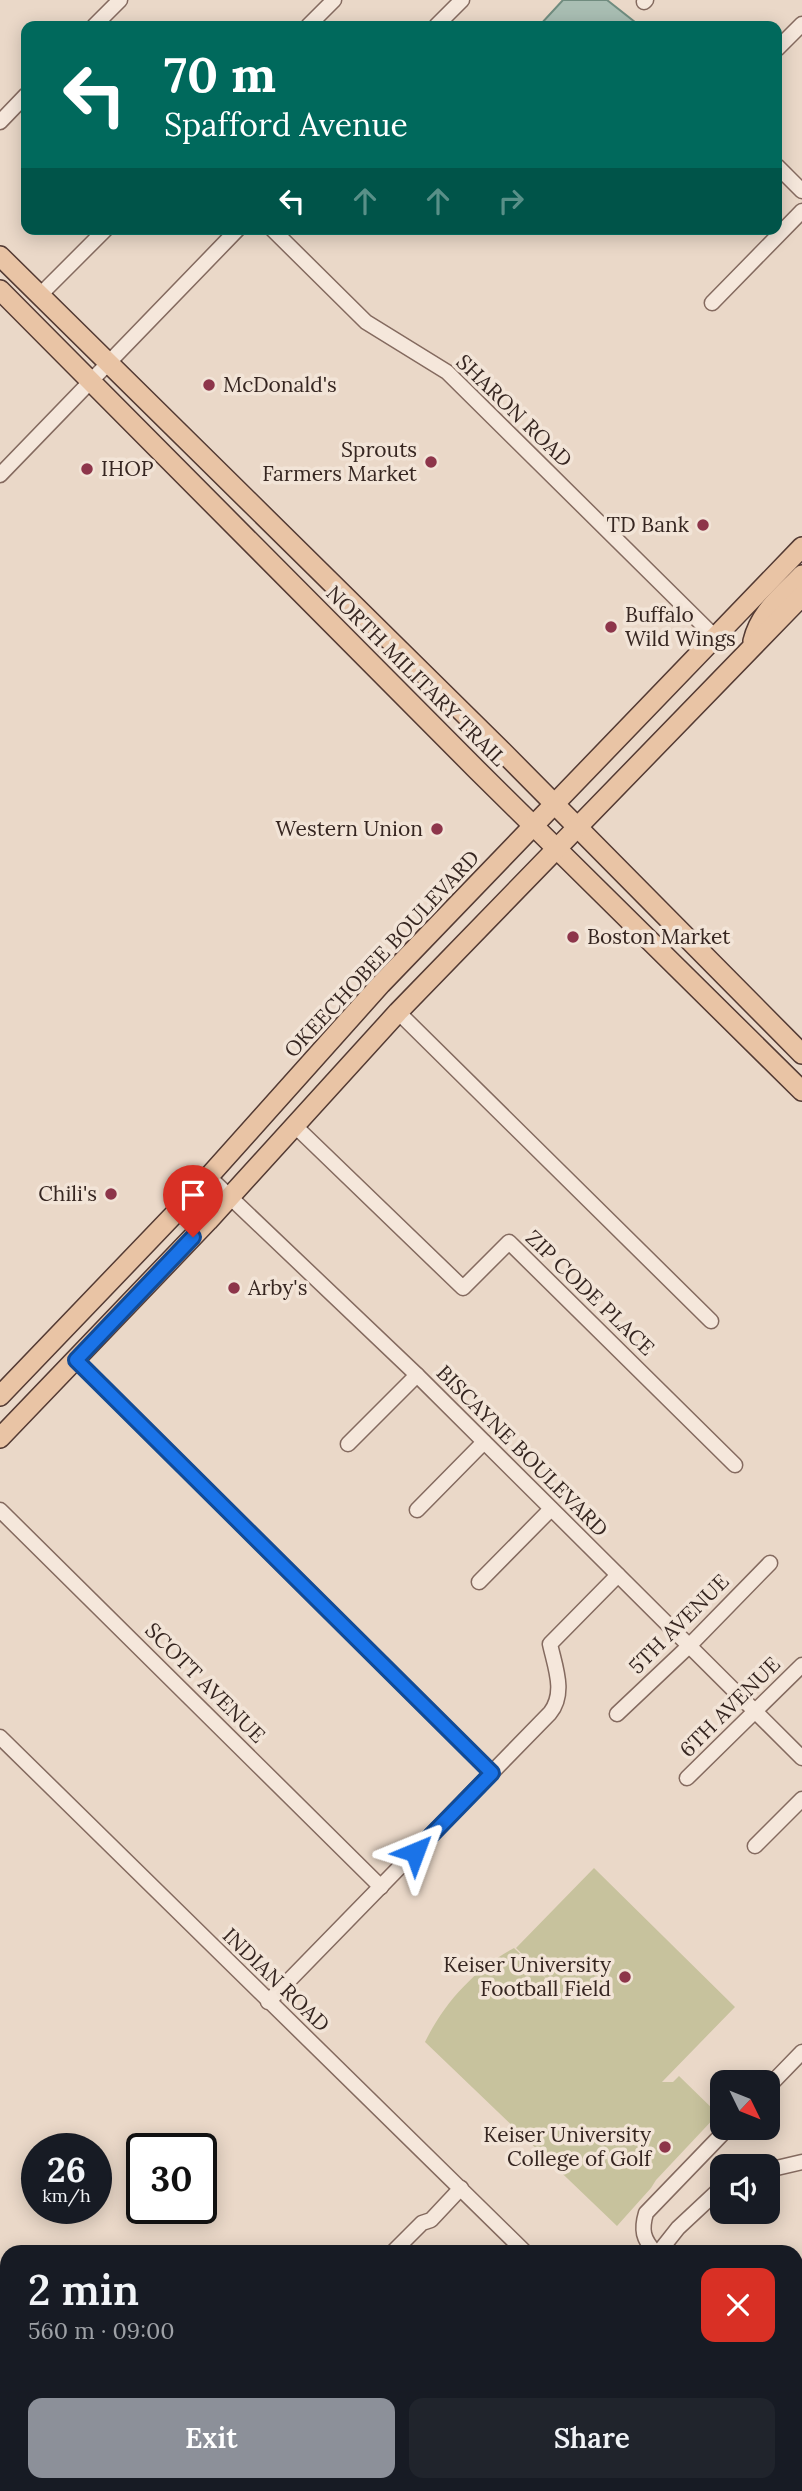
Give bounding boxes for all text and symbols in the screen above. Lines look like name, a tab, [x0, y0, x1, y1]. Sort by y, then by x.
text: 70 m	[164, 43, 276, 105]
icon: left	[49, 49, 140, 140]
text: Spafford Avenue	[164, 104, 408, 145]
icon: left	[273, 182, 311, 220]
icon: ahead	[346, 182, 384, 220]
icon: ahead	[419, 182, 457, 220]
icon: right	[492, 182, 530, 220]
street label: SHARON ROAD	[451, 348, 578, 473]
place label: McDonald's	[223, 371, 337, 398]
marker: McDonald's	[201, 377, 217, 393]
place label: Sprouts Farmers Market	[262, 436, 418, 487]
marker: Sprouts Farmers Market	[423, 454, 439, 470]
place label: IHOP	[101, 455, 154, 482]
marker: IHOP	[79, 461, 95, 477]
place label: TD Bank	[606, 511, 690, 538]
marker: TD Bank	[695, 517, 711, 533]
street label: NORTH MILITARY TRAIL	[320, 580, 512, 772]
place label: Buffalo Wild Wings	[625, 601, 736, 652]
marker: Buffalo Wild Wings	[603, 619, 619, 635]
place label: Western Union	[275, 815, 423, 842]
marker: Western Union	[429, 821, 445, 837]
street label: OKEECHOBEE BOULEVARD	[278, 844, 485, 1063]
place label: Boston Market	[587, 923, 731, 950]
marker: Boston Market	[565, 929, 581, 945]
pin	[163, 1165, 223, 1237]
icon: arrive	[174, 1176, 212, 1214]
place label: Chili's	[38, 1180, 97, 1207]
marker: Chili's	[103, 1186, 119, 1202]
street label: ZIP CODE PLACE	[520, 1224, 661, 1361]
place label: Arby's	[247, 1274, 307, 1301]
marker: Arby's	[226, 1280, 242, 1296]
street label: BISCAYNE BOULEVARD	[431, 1359, 614, 1542]
street label: 5TH AVENUE	[623, 1568, 734, 1679]
street label: SCOTT AVENUE	[139, 1617, 271, 1749]
street label: 6TH AVENUE	[674, 1651, 786, 1763]
position arrow	[378, 1815, 452, 1889]
street label: INDIAN ROAD	[217, 1922, 336, 2037]
place label: Keiser University Football Field	[443, 1951, 611, 2002]
marker: Keiser University Football Field	[617, 1969, 633, 1985]
north arrow	[710, 2070, 780, 2140]
map controls	[710, 2070, 780, 2224]
place label: Keiser University College of Golf	[483, 2121, 653, 2172]
speed limit sign: 30	[126, 2133, 217, 2224]
marker: Keiser University College of Golf	[657, 2139, 673, 2155]
text: 26	[47, 2147, 86, 2192]
button: sound	[710, 2154, 780, 2224]
text: km/h	[42, 2184, 91, 2207]
text: 2 min	[28, 2263, 139, 2317]
button: close	[701, 2268, 775, 2342]
text: 560 m · 09:00	[28, 2316, 174, 2345]
button: Exit	[28, 2398, 395, 2478]
button: Share	[409, 2398, 775, 2478]

